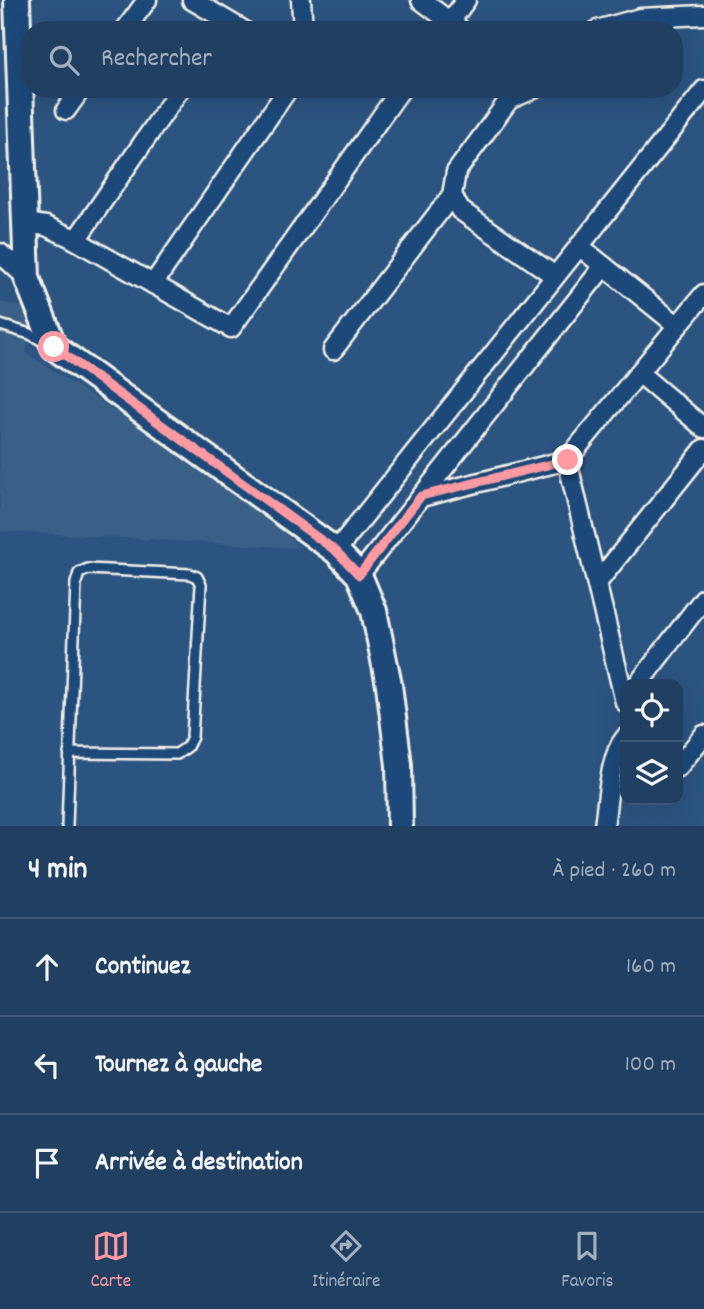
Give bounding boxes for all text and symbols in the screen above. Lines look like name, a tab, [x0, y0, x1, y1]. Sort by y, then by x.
search box	[21, 21, 683, 98]
icon: search	[45, 41, 83, 79]
text: Rechercher	[101, 41, 212, 78]
route start	[38, 331, 69, 362]
route end	[552, 444, 583, 475]
map controls	[620, 679, 683, 805]
button: locate	[620, 679, 683, 742]
button: layers	[620, 742, 683, 805]
text: 4 min	[28, 850, 87, 893]
text: À pied · 260 m	[552, 855, 676, 888]
icon: ahead	[28, 948, 66, 986]
text: Continuez	[95, 949, 190, 986]
text: 160 m	[626, 951, 676, 984]
icon: left	[28, 1046, 66, 1084]
text: Tournez à gauche	[95, 1047, 262, 1084]
text: 100 m	[625, 1049, 676, 1082]
icon: arrive	[28, 1144, 66, 1182]
text: Arrivée à destination	[95, 1145, 303, 1182]
tab: Carte	[90, 1227, 131, 1296]
tab: Itinéraire	[312, 1227, 380, 1296]
tab: Favoris	[561, 1227, 614, 1296]

